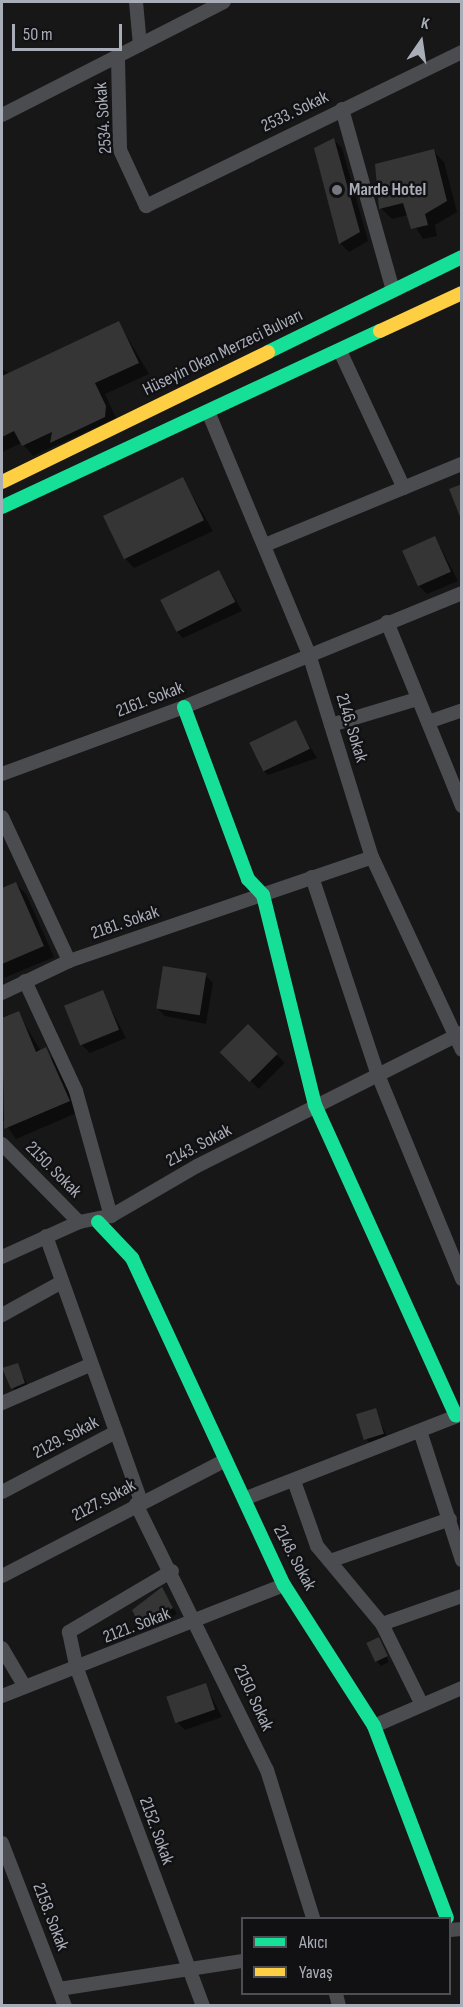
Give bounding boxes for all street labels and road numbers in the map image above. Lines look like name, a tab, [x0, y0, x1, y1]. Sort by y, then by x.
street label: 2534. Sokak	[91, 81, 117, 155]
street label: 2533. Sokak	[258, 87, 332, 137]
street label: Hüseyin Okan Merzeci Bulvarı	[139, 305, 307, 401]
street label: 2161. Sokak	[113, 677, 187, 723]
street label: 2146. Sokak	[330, 691, 372, 765]
street label: 2181. Sokak	[88, 901, 162, 945]
street label: 2143. Sokak	[163, 1120, 235, 1172]
street label: 2150. Sokak	[20, 1137, 86, 1203]
street label: 2129. Sokak	[30, 1412, 102, 1464]
street label: 2127. Sokak	[68, 1475, 140, 1527]
street label: 2148. Sokak	[268, 1521, 320, 1595]
street label: 2121. Sokak	[100, 1603, 174, 1649]
street label: 2150. Sokak	[228, 1661, 278, 1735]
street label: 2152. Sokak	[134, 1794, 178, 1868]
street label: 2158. Sokak	[27, 1880, 73, 1954]

